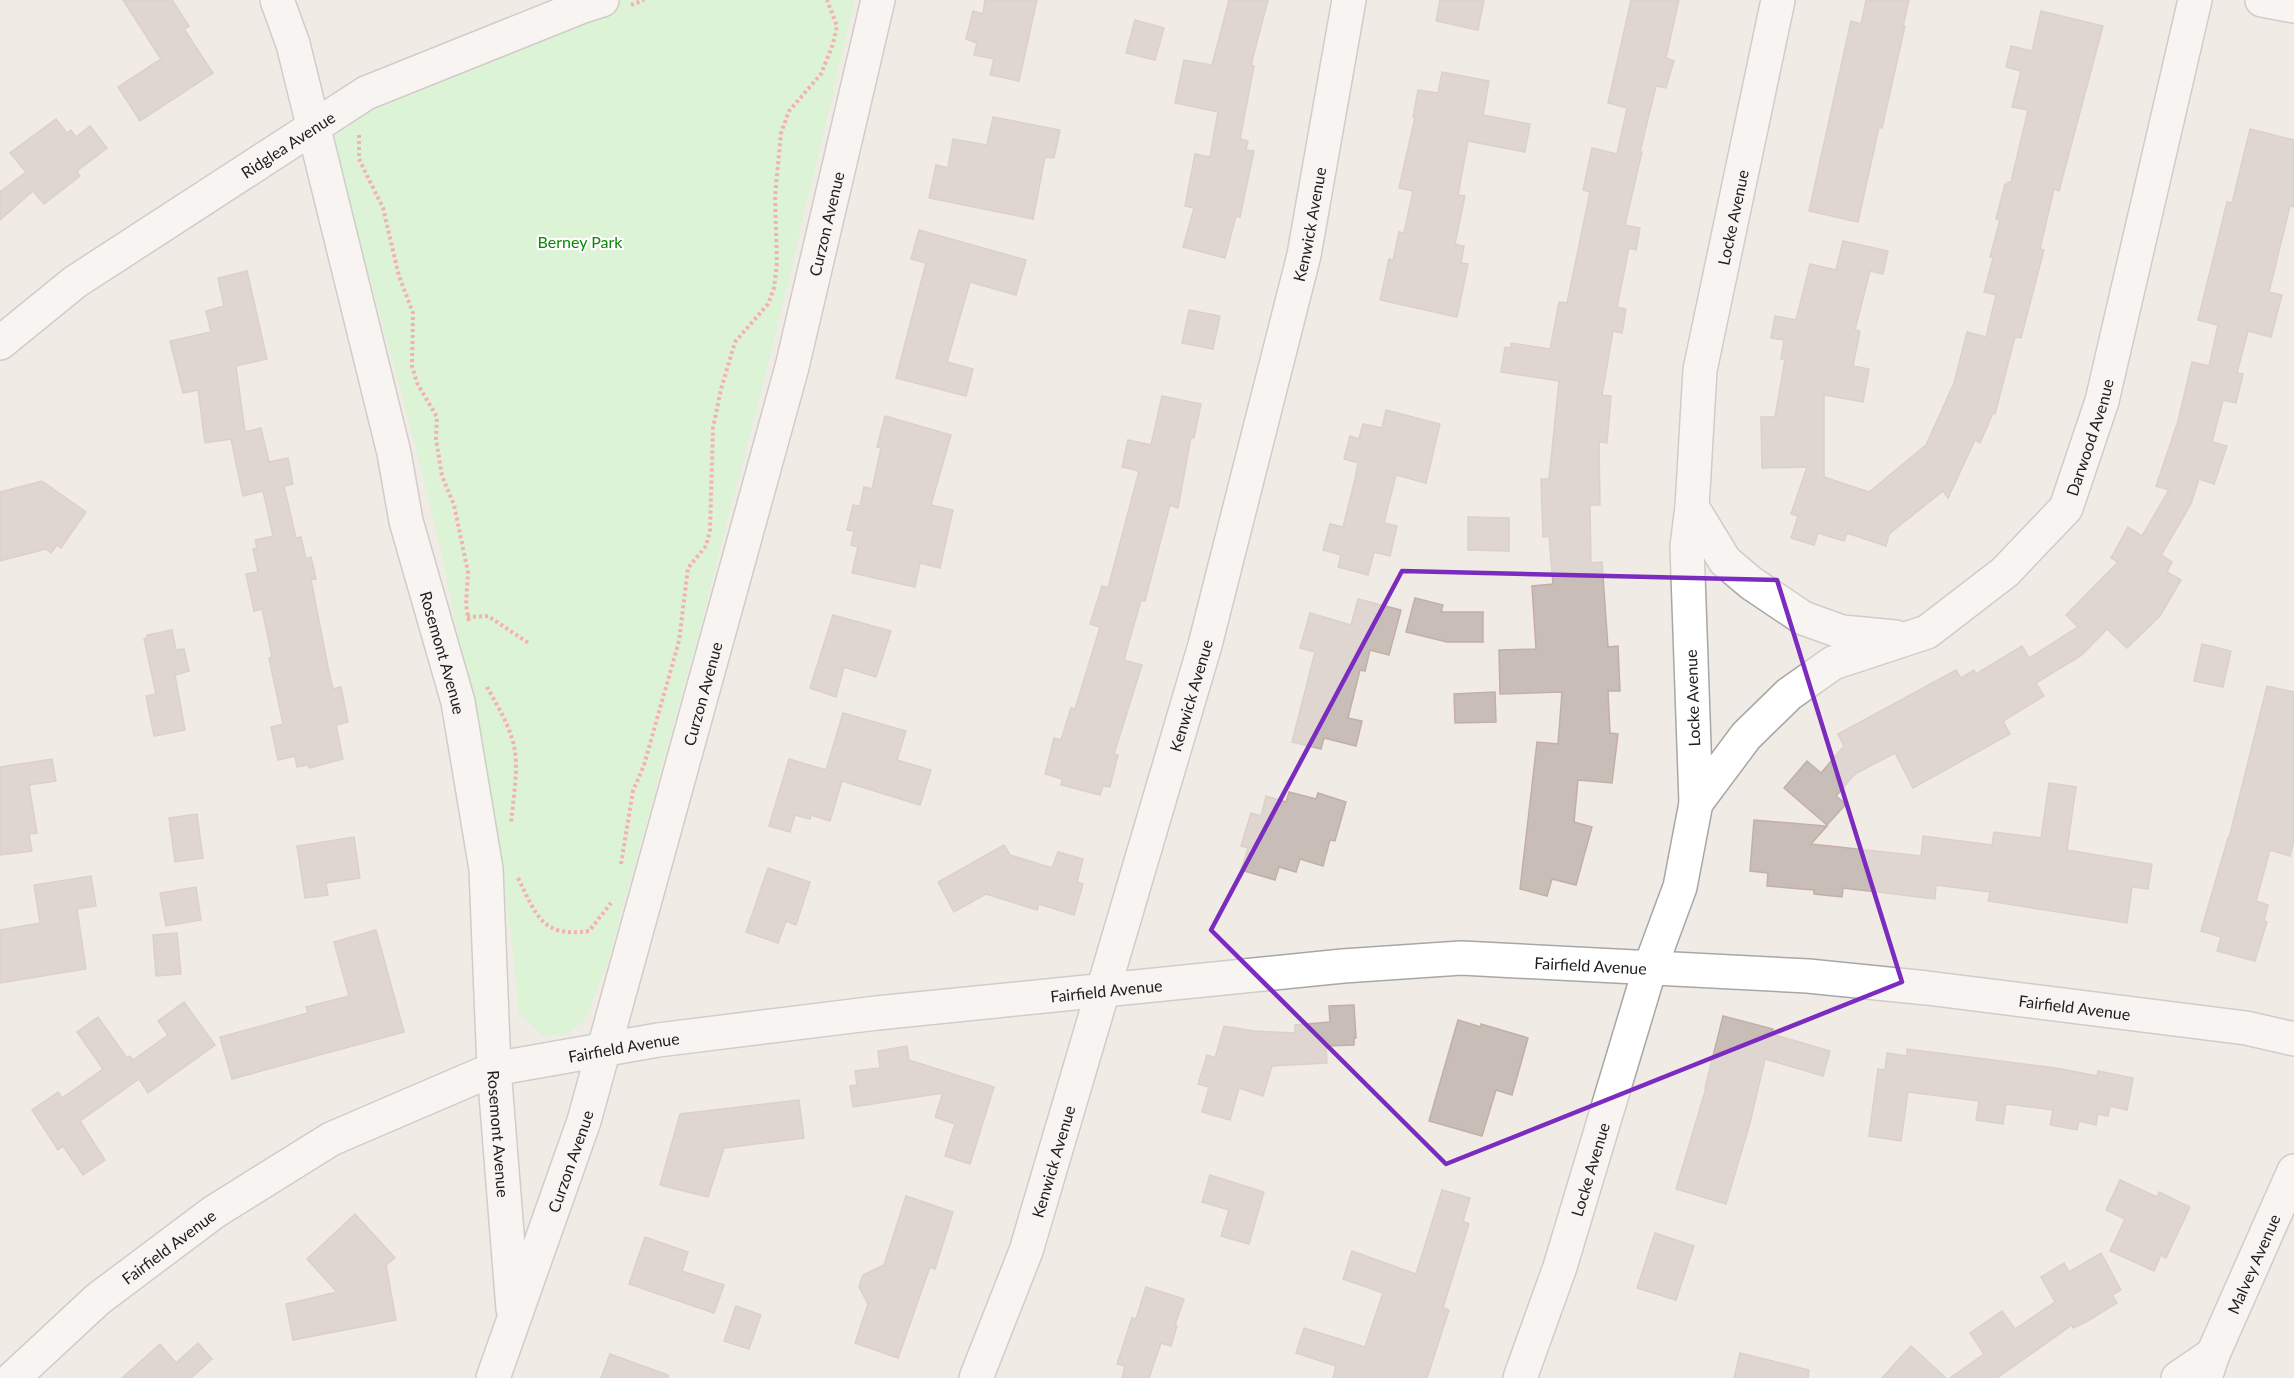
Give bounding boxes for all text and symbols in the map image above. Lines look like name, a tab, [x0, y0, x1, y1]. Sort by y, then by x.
street label: Ridglea Avenue	[237, 107, 338, 181]
street label: Kenwick Avenue	[1288, 165, 1329, 283]
street label: Locke Avenue	[1713, 168, 1752, 267]
street label: Curzon Avenue	[804, 169, 847, 278]
park label: Berney Park	[538, 232, 623, 251]
street label: Darwood Avenue	[2061, 377, 2116, 498]
street label: Rosemont Avenue	[417, 589, 469, 716]
street label: Kenwick Avenue	[1165, 637, 1216, 754]
street label: Curzon Avenue	[679, 639, 725, 748]
street label: Locke Avenue	[1681, 649, 1703, 747]
street label: Fairfield Avenue	[1534, 952, 1647, 977]
street label: Fairfield Avenue	[1049, 975, 1163, 1005]
street label: Fairfield Avenue	[2018, 990, 2132, 1023]
street label: Fairfield Avenue	[567, 1028, 680, 1065]
street label: Rosemont Avenue	[485, 1070, 514, 1198]
street label: Kenwick Avenue	[1027, 1103, 1078, 1220]
street label: Curzon Avenue	[543, 1108, 596, 1215]
street label: Locke Avenue	[1566, 1120, 1612, 1219]
street label: Fairfield Avenue	[118, 1205, 219, 1288]
street label: Malvey Avenue	[2223, 1211, 2283, 1317]

